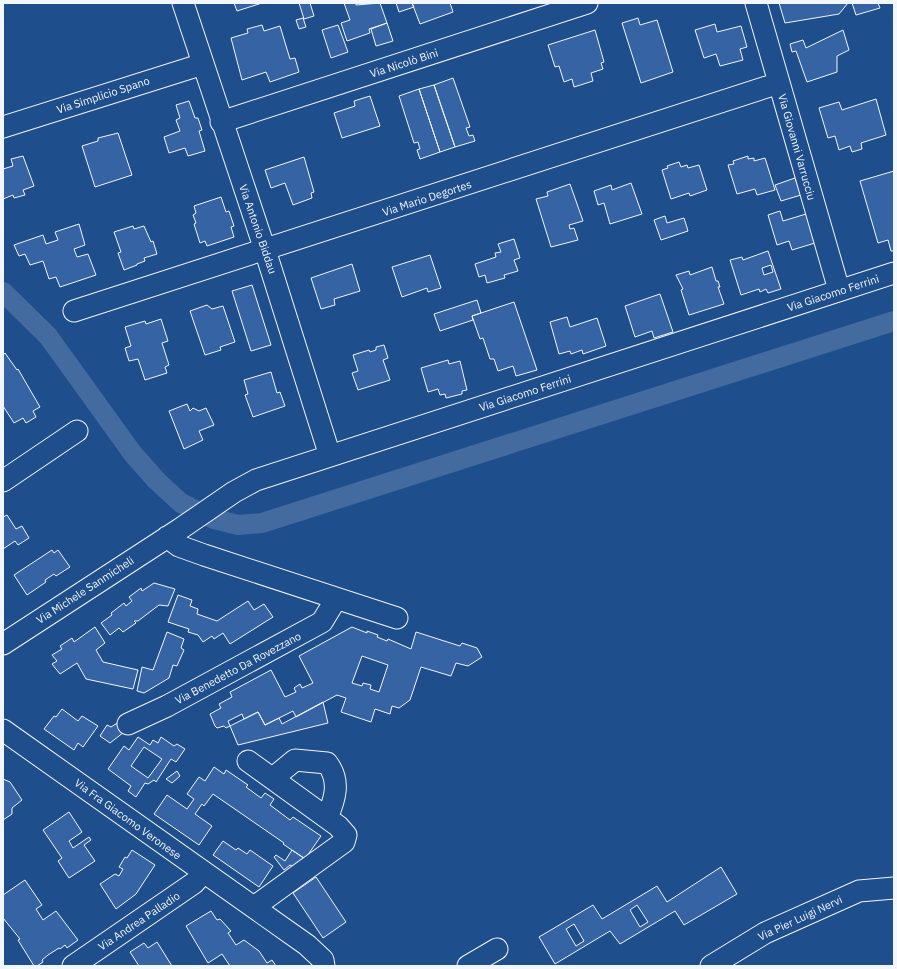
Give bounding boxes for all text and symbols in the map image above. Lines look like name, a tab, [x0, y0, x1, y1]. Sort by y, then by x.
street label: Via Nicolò Bini	[368, 45, 440, 81]
street label: Via Simplicio Spano	[55, 73, 151, 117]
street label: Via Giovanni Varrucciu	[775, 92, 819, 202]
street label: Via Mario Degortes	[381, 177, 473, 219]
street label: Via Antonio Biddau	[236, 182, 280, 276]
street label: Via Giacomo Ferrini	[785, 272, 881, 314]
street label: Via Giacomo Ferrini	[477, 372, 573, 414]
street label: Via Michele Sanmicheli	[34, 553, 136, 627]
street label: Via Benedetto Da Rovezzano	[173, 629, 303, 707]
street label: Via Fra Giacomo Veronese	[72, 775, 184, 863]
street label: Via Andrea Palladio	[95, 888, 183, 954]
street label: Via Pier Luigi Nervi	[755, 892, 845, 944]

